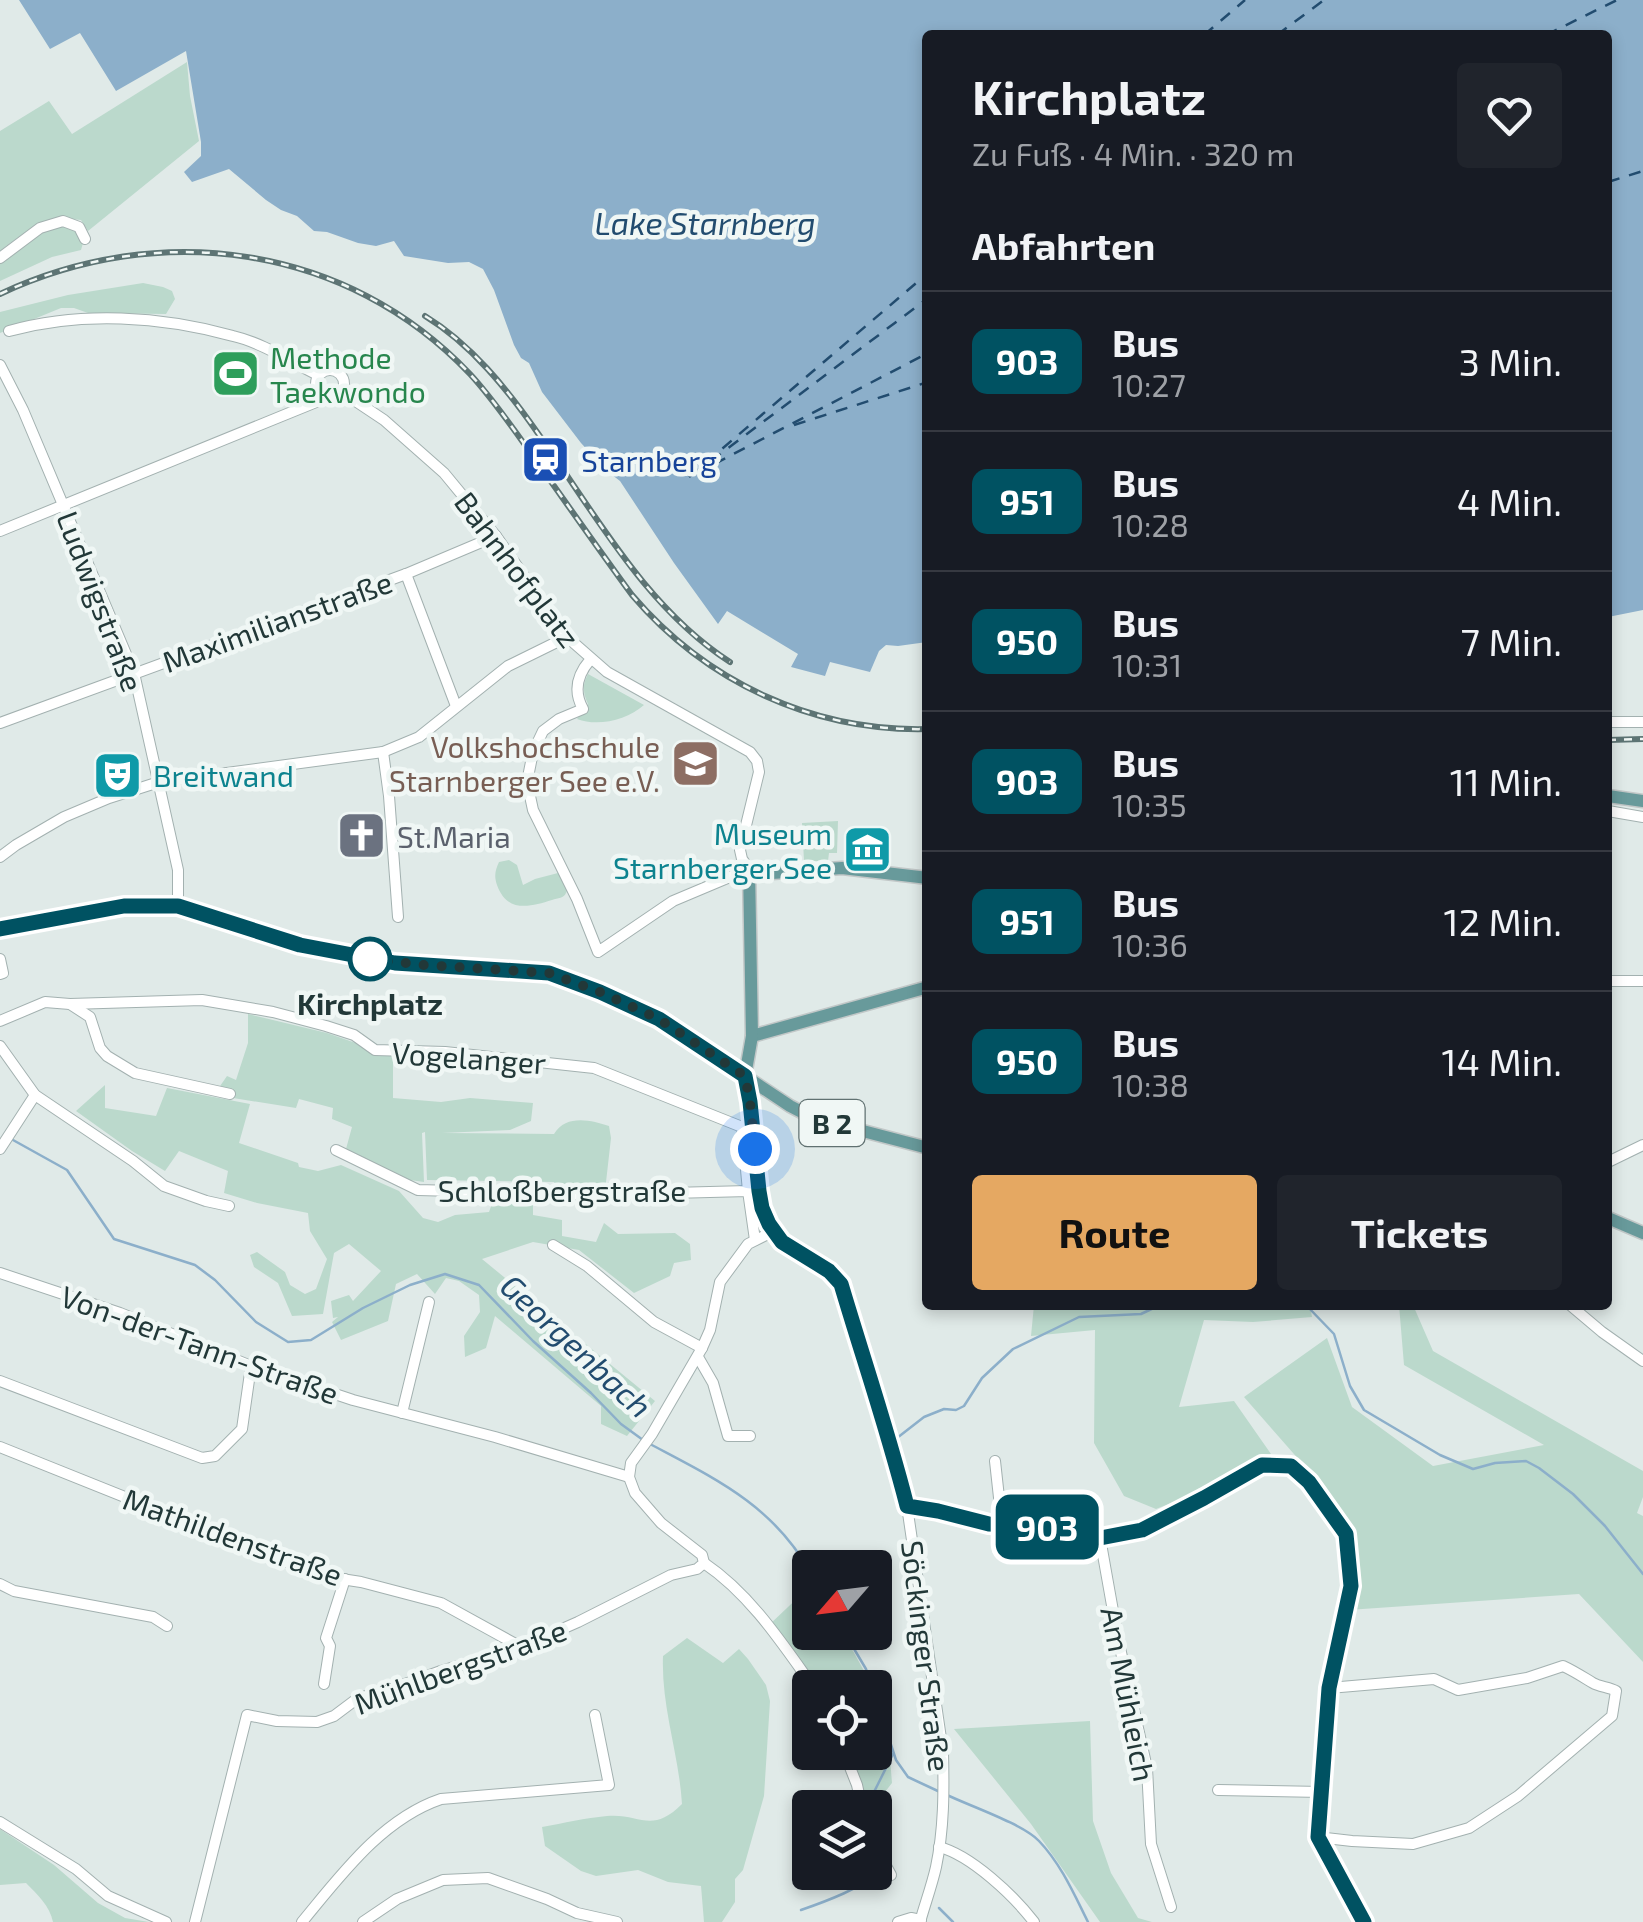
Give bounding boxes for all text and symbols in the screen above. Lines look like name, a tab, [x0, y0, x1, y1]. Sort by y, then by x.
button: heart	[1457, 63, 1562, 168]
text: Kirchplatz	[972, 67, 1206, 125]
text: Zu Fuß · 4 Min. · 320 m	[972, 134, 1294, 172]
water label: Lake Starnberg	[594, 203, 816, 242]
text: Abfahrten	[972, 222, 1155, 268]
text: Bus	[1112, 319, 1179, 365]
text: 3 Min.	[1459, 338, 1562, 384]
place label: Methode Taekwondo	[270, 339, 426, 409]
text: 903	[996, 340, 1058, 382]
sports icon: Methode Taekwondo	[209, 348, 261, 400]
text: 10:27	[1112, 365, 1186, 403]
station icon: Starnberg	[520, 434, 572, 486]
place label: Starnberg	[581, 442, 717, 478]
text: Bus	[1112, 459, 1179, 505]
text: 4 Min.	[1457, 478, 1562, 524]
text: 951	[999, 480, 1055, 522]
street label: Bahnhofplatz	[448, 484, 588, 654]
text: 10:28	[1112, 505, 1189, 543]
street label: Ludwigstraße	[50, 506, 152, 696]
street label: Maximilianstraße	[157, 563, 397, 679]
text: Bus	[1112, 599, 1179, 645]
text: 7 Min.	[1461, 618, 1562, 664]
text: 950	[996, 620, 1058, 662]
text: 10:31	[1112, 645, 1182, 683]
place label: Volkshochschule Starnberger See e.V.	[389, 728, 660, 798]
school or university icon: Volkshochschule Starnberger See e.V.	[669, 737, 721, 789]
text: Bus	[1112, 739, 1179, 785]
theatre icon: Breitwand	[92, 749, 144, 801]
place label: Breitwand	[153, 757, 294, 793]
text: 11 Min.	[1450, 758, 1562, 804]
text: 903	[996, 760, 1058, 802]
text: 10:35	[1112, 785, 1187, 823]
church icon: St.Maria	[336, 810, 388, 862]
place label: Museum Starnberger See	[613, 815, 832, 885]
place label: St.Maria	[397, 818, 511, 854]
museum icon: Museum Starnberger See	[841, 824, 893, 876]
text: Bus	[1112, 879, 1179, 925]
text: 12 Min.	[1444, 898, 1562, 944]
text: 951	[999, 900, 1055, 942]
text: 10:36	[1112, 925, 1188, 963]
marker: Kirchplatz	[349, 938, 391, 980]
place label: Kirchplatz	[297, 985, 443, 1021]
text: Bus	[1112, 1019, 1179, 1065]
street label: Vogelanger	[391, 1034, 547, 1080]
text: 14 Min.	[1442, 1038, 1562, 1084]
text: 950	[996, 1040, 1058, 1082]
text: 10:38	[1112, 1065, 1189, 1103]
road number: B 2	[800, 1100, 864, 1146]
your location	[730, 1124, 780, 1174]
street label: Schloßbergstraße	[438, 1172, 686, 1208]
button: Route	[972, 1175, 1257, 1290]
button: Tickets	[1277, 1175, 1562, 1290]
water label: Georgenbach	[493, 1266, 660, 1425]
street label: Von-der-Tann-Straße	[56, 1277, 344, 1411]
street label: Mathildenstraße	[119, 1480, 347, 1592]
line badge: 903	[990, 1494, 1104, 1560]
text: 903	[1016, 1506, 1078, 1548]
street label: Söckinger Straße	[895, 1538, 959, 1774]
north arrow	[792, 1550, 892, 1650]
map controls	[792, 1550, 892, 1890]
street label: Am Mühleich	[1094, 1604, 1164, 1784]
street label: Mühlbergstraße	[349, 1611, 571, 1721]
button: locate	[792, 1670, 892, 1770]
button: layers	[792, 1790, 892, 1890]

